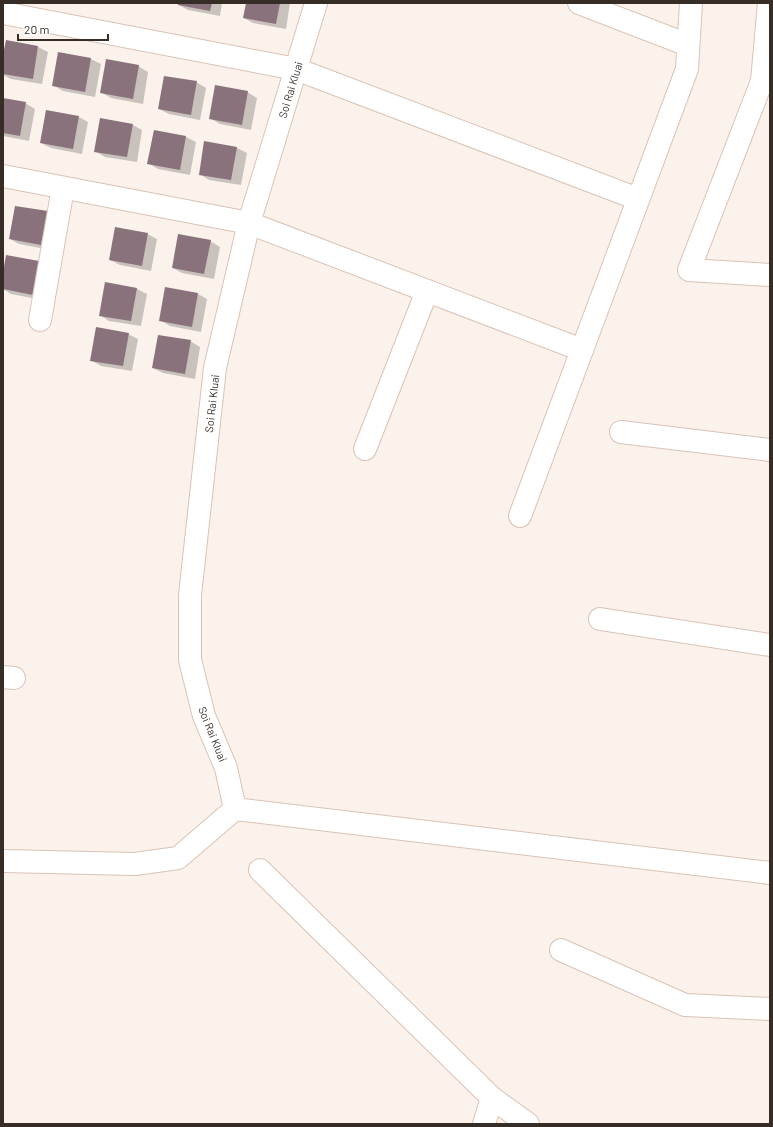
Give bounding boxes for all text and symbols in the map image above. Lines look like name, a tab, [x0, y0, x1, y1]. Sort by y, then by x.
scale bar	[18, 16, 108, 42]
text: 20 m	[24, 22, 50, 36]
street label: Soi Rai Kluai	[275, 59, 304, 119]
street label: Soi Rai Kluai	[201, 373, 221, 433]
street label: Soi Rai Kluai	[196, 705, 230, 764]

